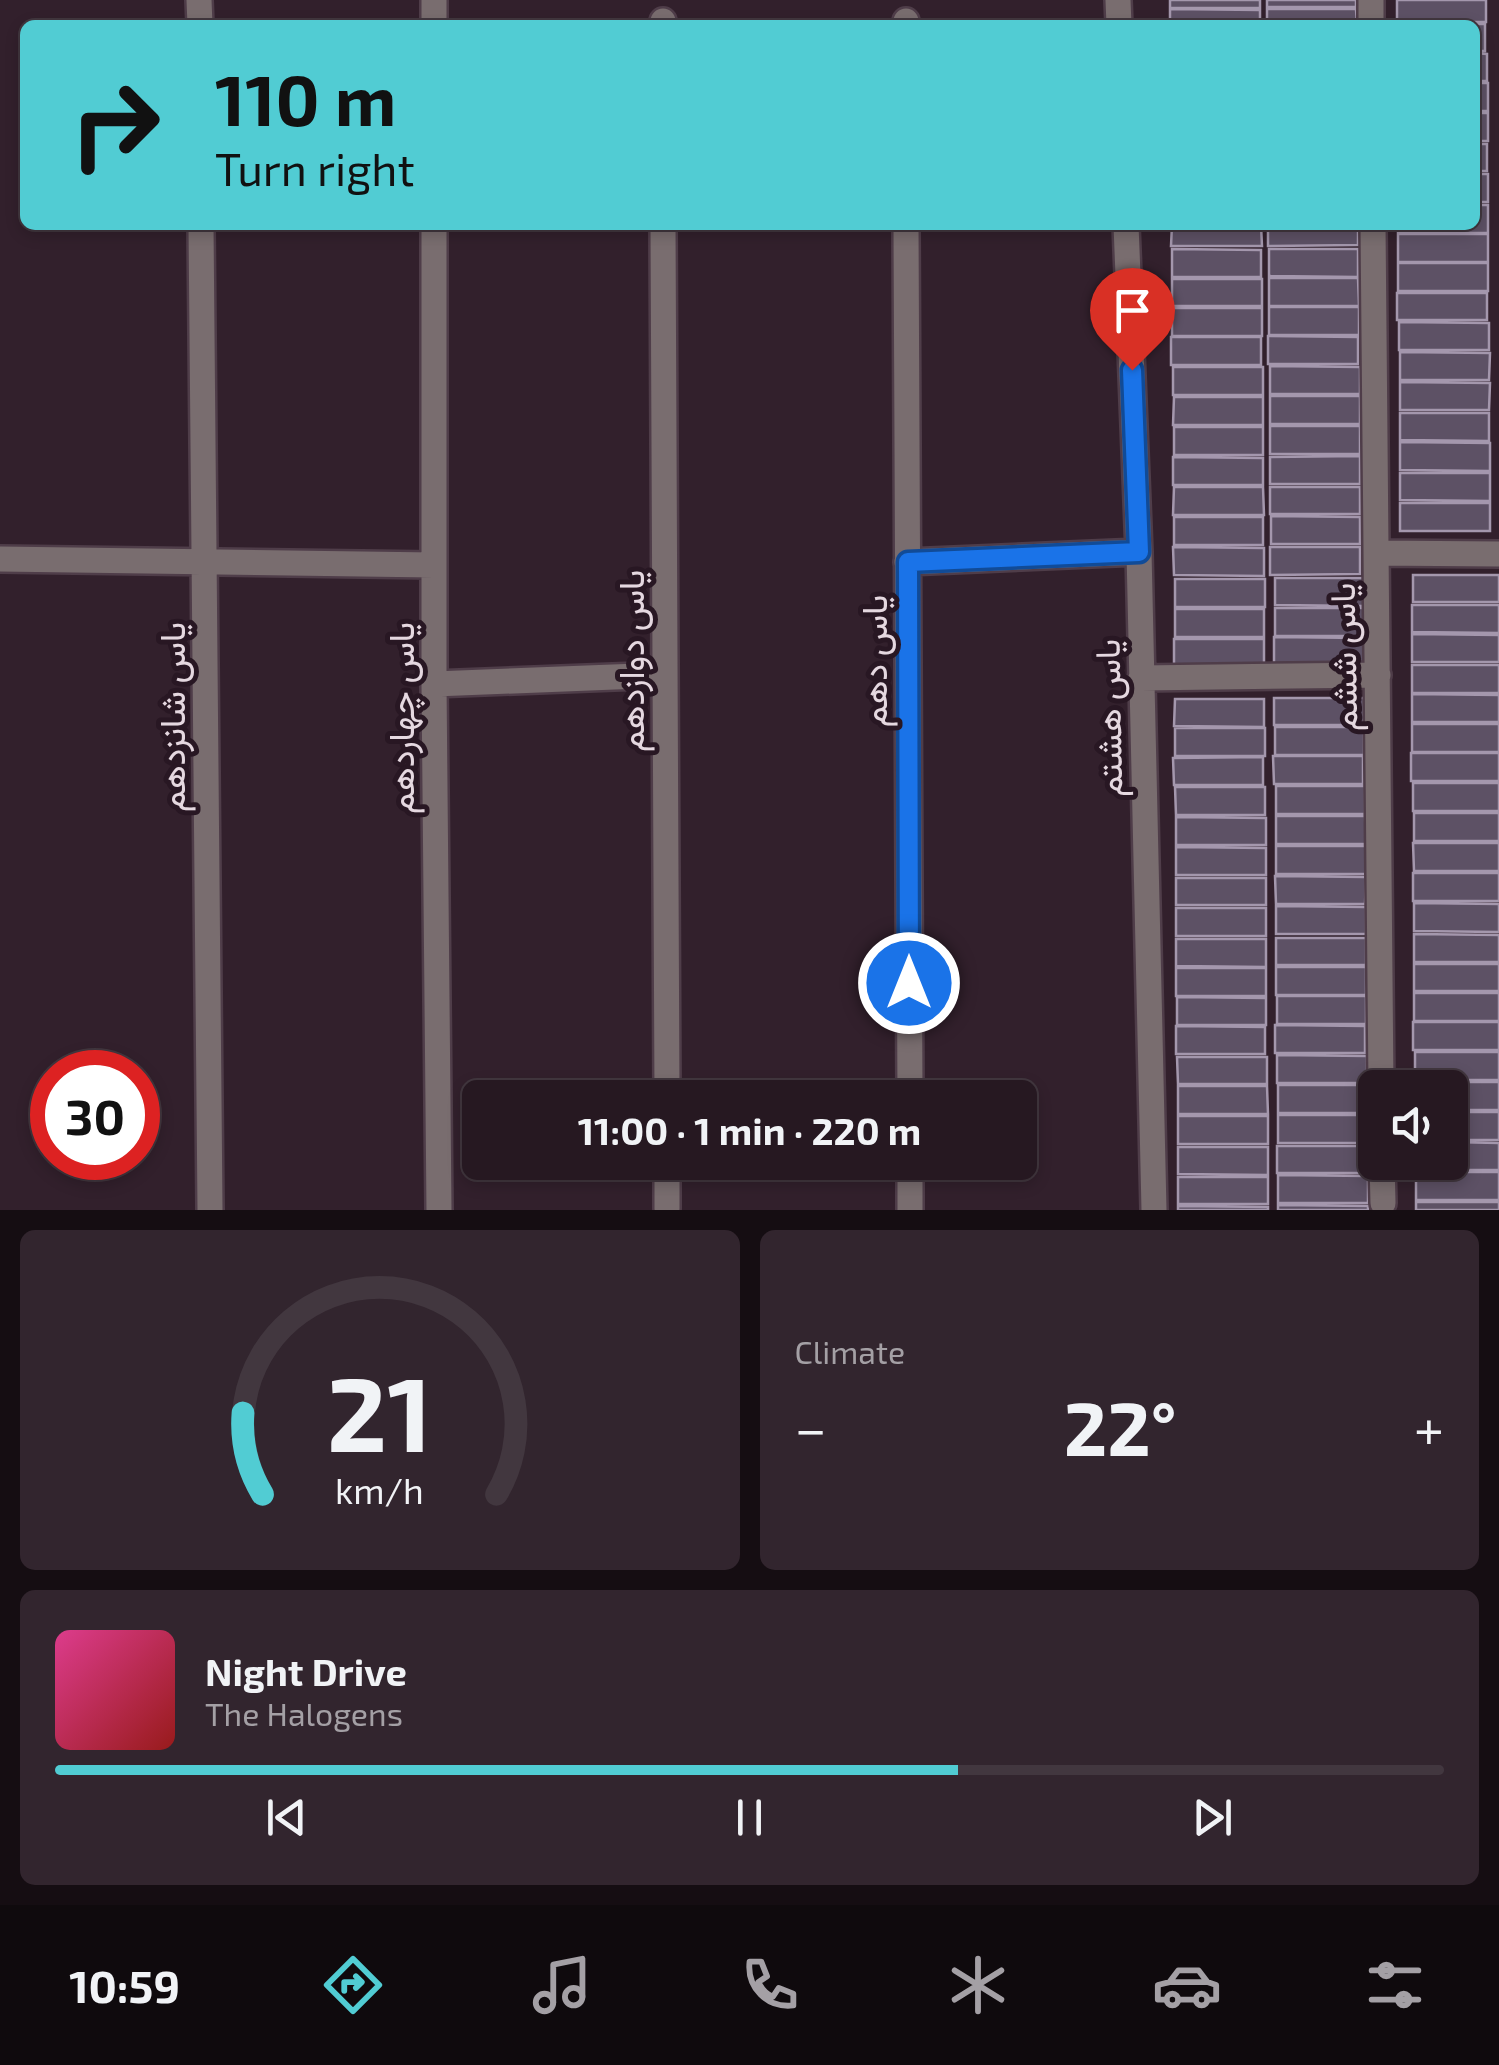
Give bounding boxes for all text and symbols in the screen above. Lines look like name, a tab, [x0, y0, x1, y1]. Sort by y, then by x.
text: 110 m	[215, 56, 396, 140]
icon: right	[50, 60, 180, 190]
text: Turn right	[215, 141, 415, 195]
pin	[1090, 268, 1175, 371]
icon: arrive	[1105, 283, 1160, 338]
street label: یاس دوازدهم	[609, 570, 655, 752]
street label: یاس ششم	[1320, 582, 1368, 732]
street label: یاس دهم	[852, 595, 898, 727]
street label: یاس شانزدهم	[150, 622, 196, 812]
street label: یاس چهاردهم	[379, 622, 426, 814]
street label: یاس هشتم	[1085, 639, 1133, 797]
position arrow	[857, 931, 961, 1035]
speed limit sign: 30	[30, 1050, 160, 1180]
map controls	[1358, 1070, 1468, 1180]
button: sound	[1358, 1070, 1468, 1180]
text: 11:00 · 1 min · 220 m	[578, 1107, 921, 1153]
text: Climate	[795, 1332, 905, 1370]
text: 21	[327, 1348, 432, 1473]
text: 22°	[1064, 1381, 1177, 1471]
text: −	[795, 1394, 827, 1460]
text: +	[1414, 1394, 1444, 1460]
text: km/h	[335, 1468, 424, 1511]
text: Night Drive	[205, 1648, 407, 1694]
text: The Halogens	[205, 1694, 403, 1732]
icon: previous	[259, 1790, 314, 1845]
icon: pause	[722, 1790, 777, 1845]
icon: next	[1185, 1790, 1240, 1845]
icon: directions	[318, 1950, 388, 2020]
icon: music	[527, 1950, 597, 2020]
icon: phone	[735, 1950, 805, 2020]
icon: climate	[943, 1950, 1013, 2020]
icon: car	[1152, 1950, 1222, 2020]
icon: filters	[1360, 1950, 1430, 2020]
text: 10:59	[69, 1958, 180, 2012]

